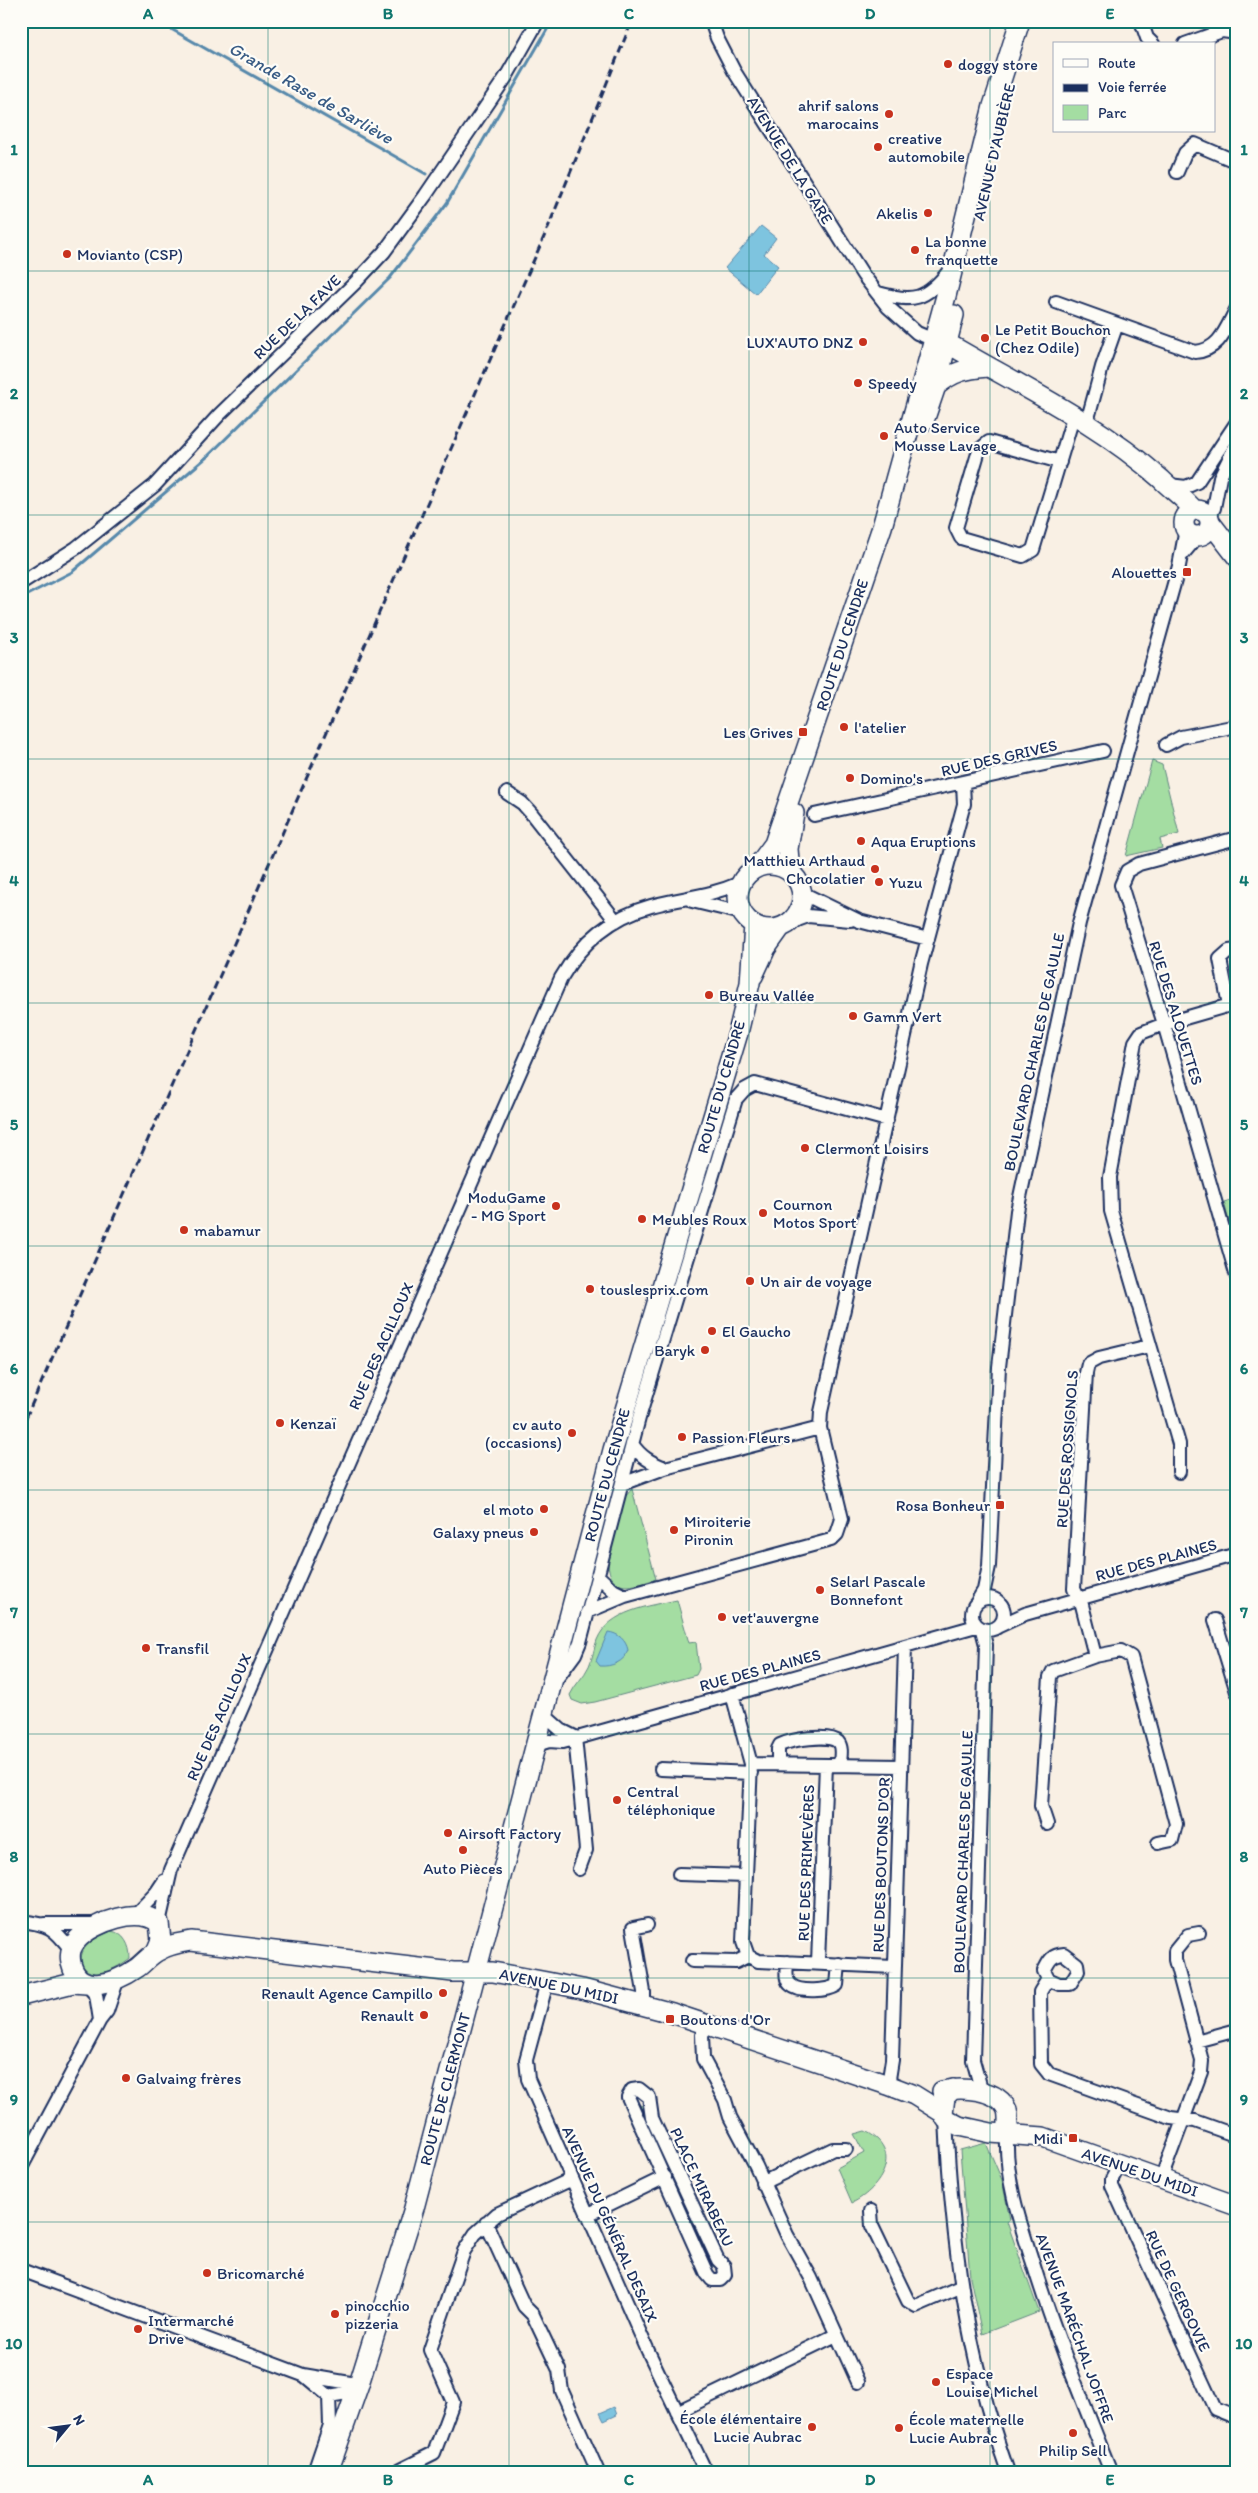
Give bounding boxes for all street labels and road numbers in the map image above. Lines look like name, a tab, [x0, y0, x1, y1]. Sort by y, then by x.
street label: AVENUE D'AUBIÈRE	[969, 81, 1019, 223]
street label: AVENUE DE LA GARE	[743, 93, 837, 227]
street label: RUE DE LA FAVE	[249, 270, 345, 363]
street label: ROUTE DU CENDRE	[812, 577, 872, 713]
street label: RUE DES GRIVES	[939, 735, 1059, 781]
street label: BOULEVARD CHARLES DE GAULLE	[999, 931, 1069, 1173]
street label: RUE DES ALOUETTES	[1145, 939, 1207, 1087]
street label: ROUTE DU CENDRE	[693, 1018, 749, 1156]
street label: RUE DES ACILLOUX	[344, 1279, 418, 1413]
street label: RUE DES ROSSIGNOLS	[1052, 1369, 1082, 1529]
street label: ROUTE DU CENDRE	[580, 1406, 634, 1544]
street label: RUE DES PLAINES	[1093, 1535, 1219, 1585]
street label: RUE DES PLAINES	[697, 1645, 823, 1695]
street label: RUE DES ACILLOUX	[182, 1650, 256, 1784]
street label: BOULEVARD CHARLES DE GAULLE	[949, 1730, 977, 1974]
street label: RUE DES BOUTONS D'OR	[868, 1777, 894, 1953]
street label: RUE DES PRIMEVÈRES	[794, 1784, 818, 1942]
street label: AVENUE DU MIDI	[498, 1964, 620, 2008]
street label: ROUTE DE CLERMONT	[415, 2011, 475, 2167]
street label: AVENUE DU GÉNÉRAL DESAIX	[558, 2123, 662, 2325]
street label: PLACE MIRABEAU	[666, 2124, 738, 2250]
street label: AVENUE DU MIDI	[1080, 2143, 1200, 2201]
street label: RUE DE GERGOVIE	[1142, 2227, 1215, 2355]
street label: AVENUE MARÉCHAL JOFFRE	[1032, 2231, 1118, 2426]

